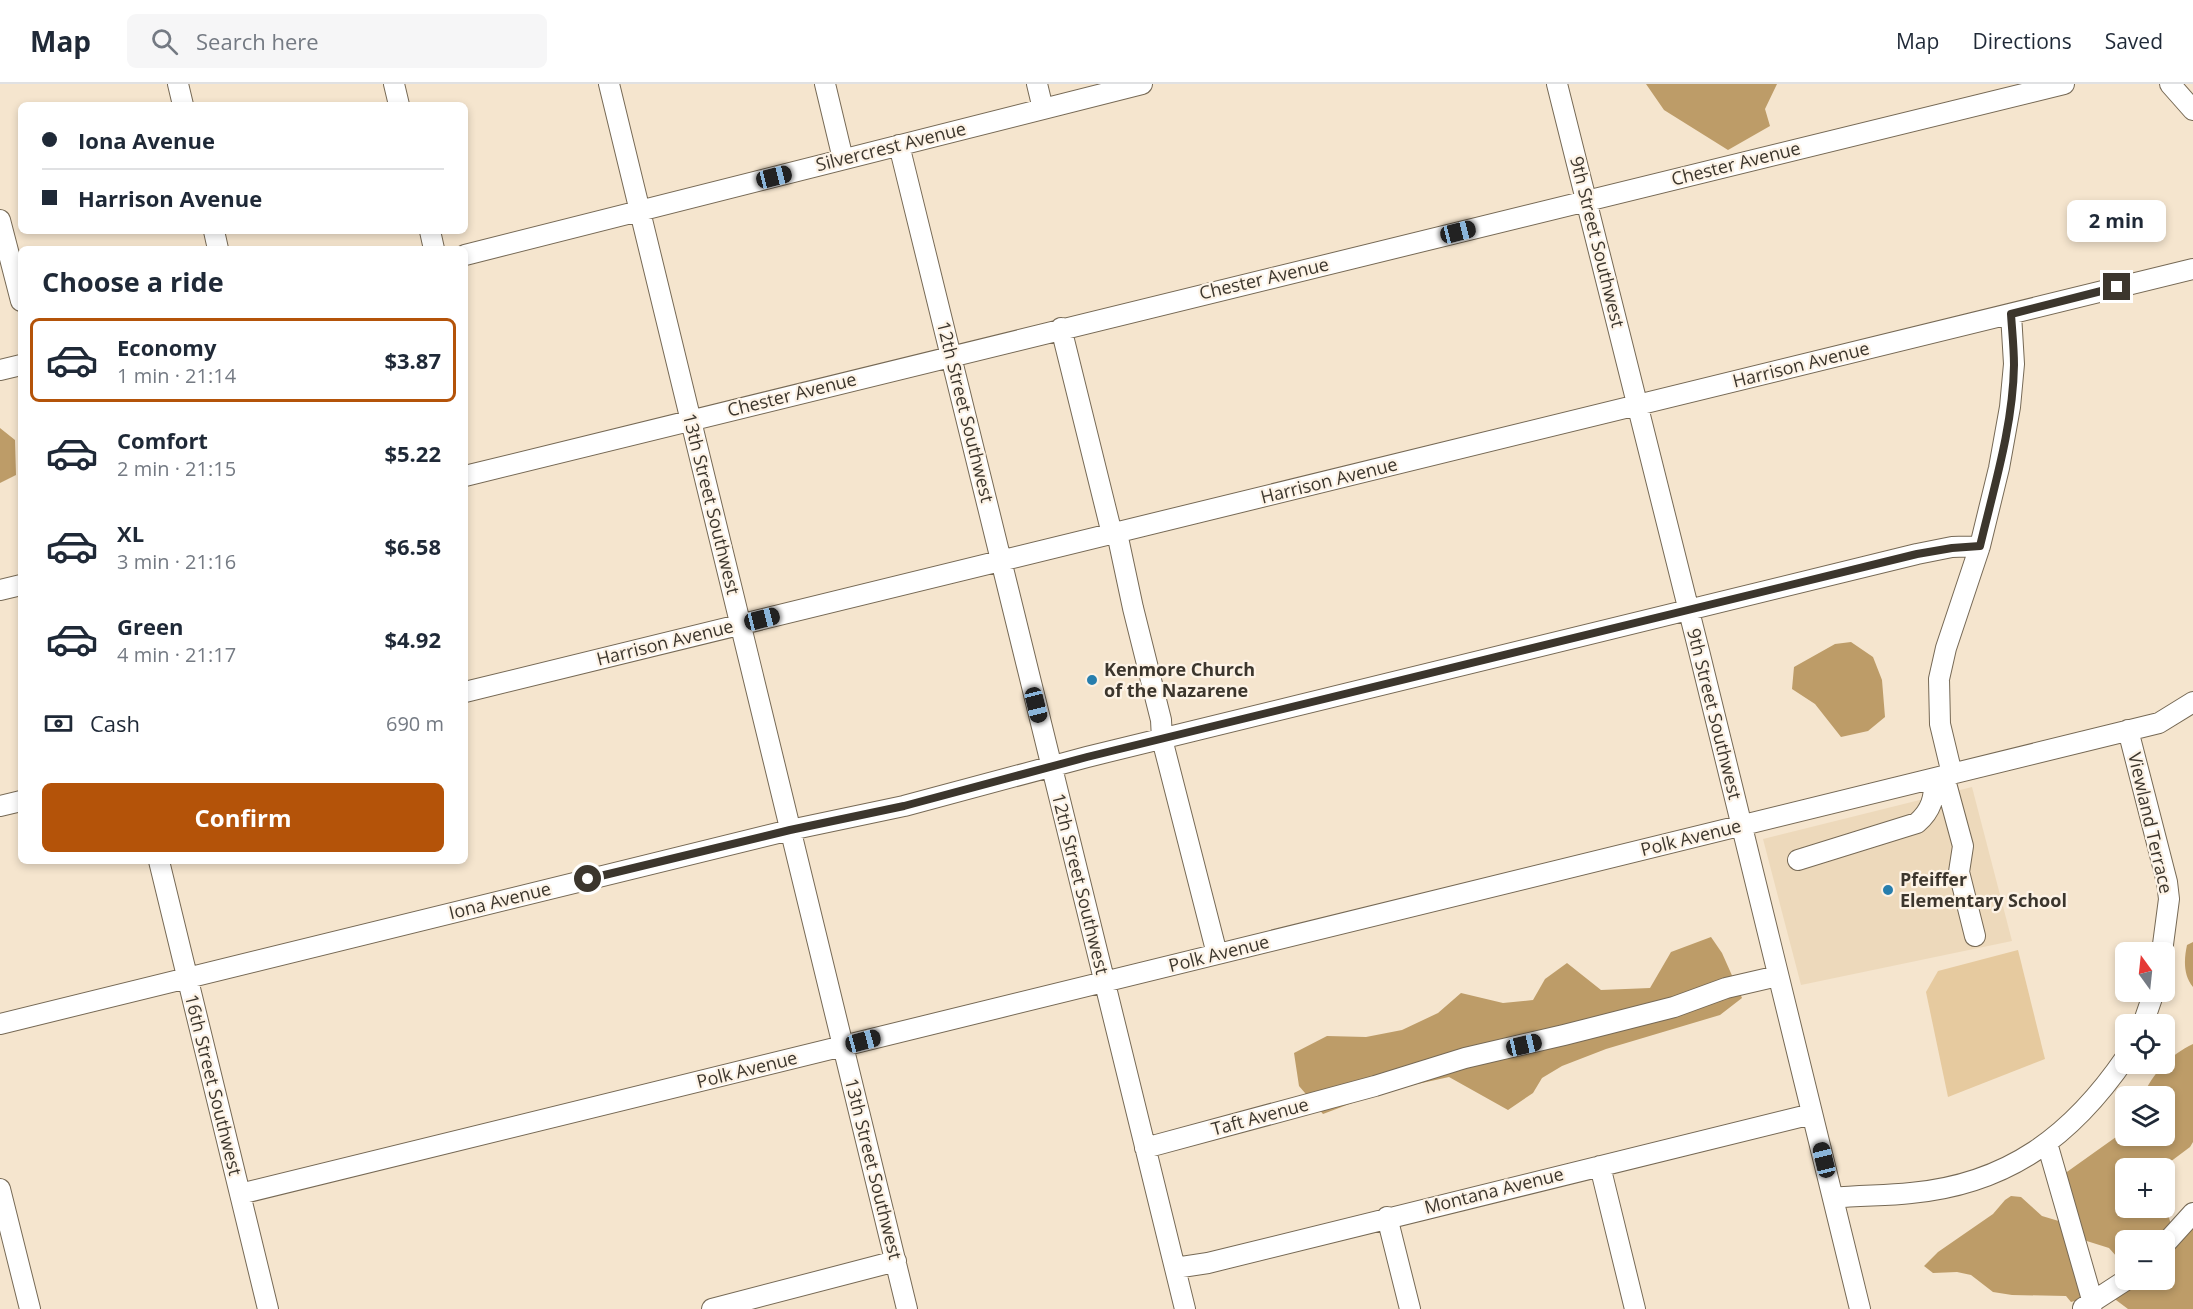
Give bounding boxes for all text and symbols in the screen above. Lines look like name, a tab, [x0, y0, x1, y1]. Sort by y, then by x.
search box	[127, 14, 547, 68]
text: Map	[30, 22, 91, 60]
icon: search	[148, 25, 181, 58]
text: Search here	[196, 26, 319, 56]
text: Map	[1896, 27, 1939, 55]
text: Directions	[1972, 27, 2072, 55]
text: Saved	[2105, 27, 2163, 55]
street label: Silvercrest Avenue	[813, 116, 968, 176]
text: Iona Avenue	[78, 125, 215, 155]
street label: Chester Avenue	[1669, 135, 1803, 191]
street label: 9th Street Southwest	[1565, 154, 1631, 330]
car	[754, 164, 794, 190]
text: Harrison Avenue	[78, 183, 262, 213]
callout: 2 min	[2068, 200, 2166, 242]
text: 2 min	[2089, 207, 2144, 234]
car	[1438, 219, 1478, 245]
street label: Chester Avenue	[1197, 251, 1331, 305]
text: Choose a ride	[42, 263, 224, 300]
route end	[2103, 273, 2130, 300]
street label: 12th Street Southwest	[932, 319, 1000, 505]
text: Economy	[117, 332, 216, 362]
icon: car	[45, 333, 99, 387]
street label: Harrison Avenue	[1730, 335, 1872, 393]
text: $3.87	[384, 345, 441, 375]
text: 1 min · 21:14	[117, 362, 236, 389]
street label: Chester Avenue	[725, 366, 859, 422]
street label: 13th Street Southwest	[678, 411, 746, 597]
text: Comfort	[117, 425, 208, 455]
icon: car	[45, 426, 99, 480]
text: $5.22	[384, 438, 441, 468]
street label: Harrison Avenue	[1258, 451, 1400, 509]
text: 2 min · 21:15	[117, 455, 236, 482]
text: XL	[117, 518, 144, 548]
icon: car	[45, 519, 99, 573]
text: $6.58	[384, 531, 441, 561]
text: 3 min · 21:16	[117, 548, 236, 575]
car	[742, 606, 782, 632]
text: Green	[117, 611, 183, 641]
icon: car	[45, 612, 99, 666]
street label: Harrison Avenue	[594, 613, 736, 671]
text: $4.92	[384, 624, 441, 654]
street label: 9th Street Southwest	[1682, 626, 1748, 802]
text: 4 min · 21:17	[117, 641, 236, 668]
place label: Kenmore Church of the Nazarene	[1104, 657, 1255, 702]
marker: Kenmore Church of the Nazarene	[1085, 673, 1099, 687]
car	[1023, 685, 1049, 725]
icon: cash	[42, 707, 75, 740]
text: Cash	[90, 708, 140, 738]
text: 690 m	[386, 710, 444, 737]
street label: Viewland Terrace	[2123, 750, 2179, 896]
button: Confirm	[42, 783, 444, 852]
street label: 12th Street Southwest	[1047, 791, 1115, 977]
street label: Polk Avenue	[1638, 813, 1744, 861]
route start	[574, 865, 601, 892]
place label: Pfeiffer Elementary School	[1900, 867, 2067, 912]
street label: Iona Avenue	[446, 876, 553, 924]
marker: Pfeiffer Elementary School	[1881, 883, 1895, 897]
street label: Polk Avenue	[1166, 929, 1272, 977]
north arrow	[2115, 942, 2175, 1002]
map controls	[2115, 942, 2175, 1290]
street label: 16th Street Southwest	[180, 992, 248, 1178]
button: locate	[2115, 1014, 2175, 1074]
car	[843, 1028, 883, 1054]
car	[1504, 1032, 1544, 1058]
street label: Polk Avenue	[694, 1045, 800, 1093]
street label: 13th Street Southwest	[840, 1076, 908, 1262]
button: layers	[2115, 1086, 2175, 1146]
street label: Taft Avenue	[1208, 1092, 1311, 1141]
car	[1811, 1140, 1837, 1180]
button: +	[2115, 1158, 2175, 1218]
street label: Montana Avenue	[1422, 1161, 1566, 1219]
button: −	[2115, 1230, 2175, 1290]

